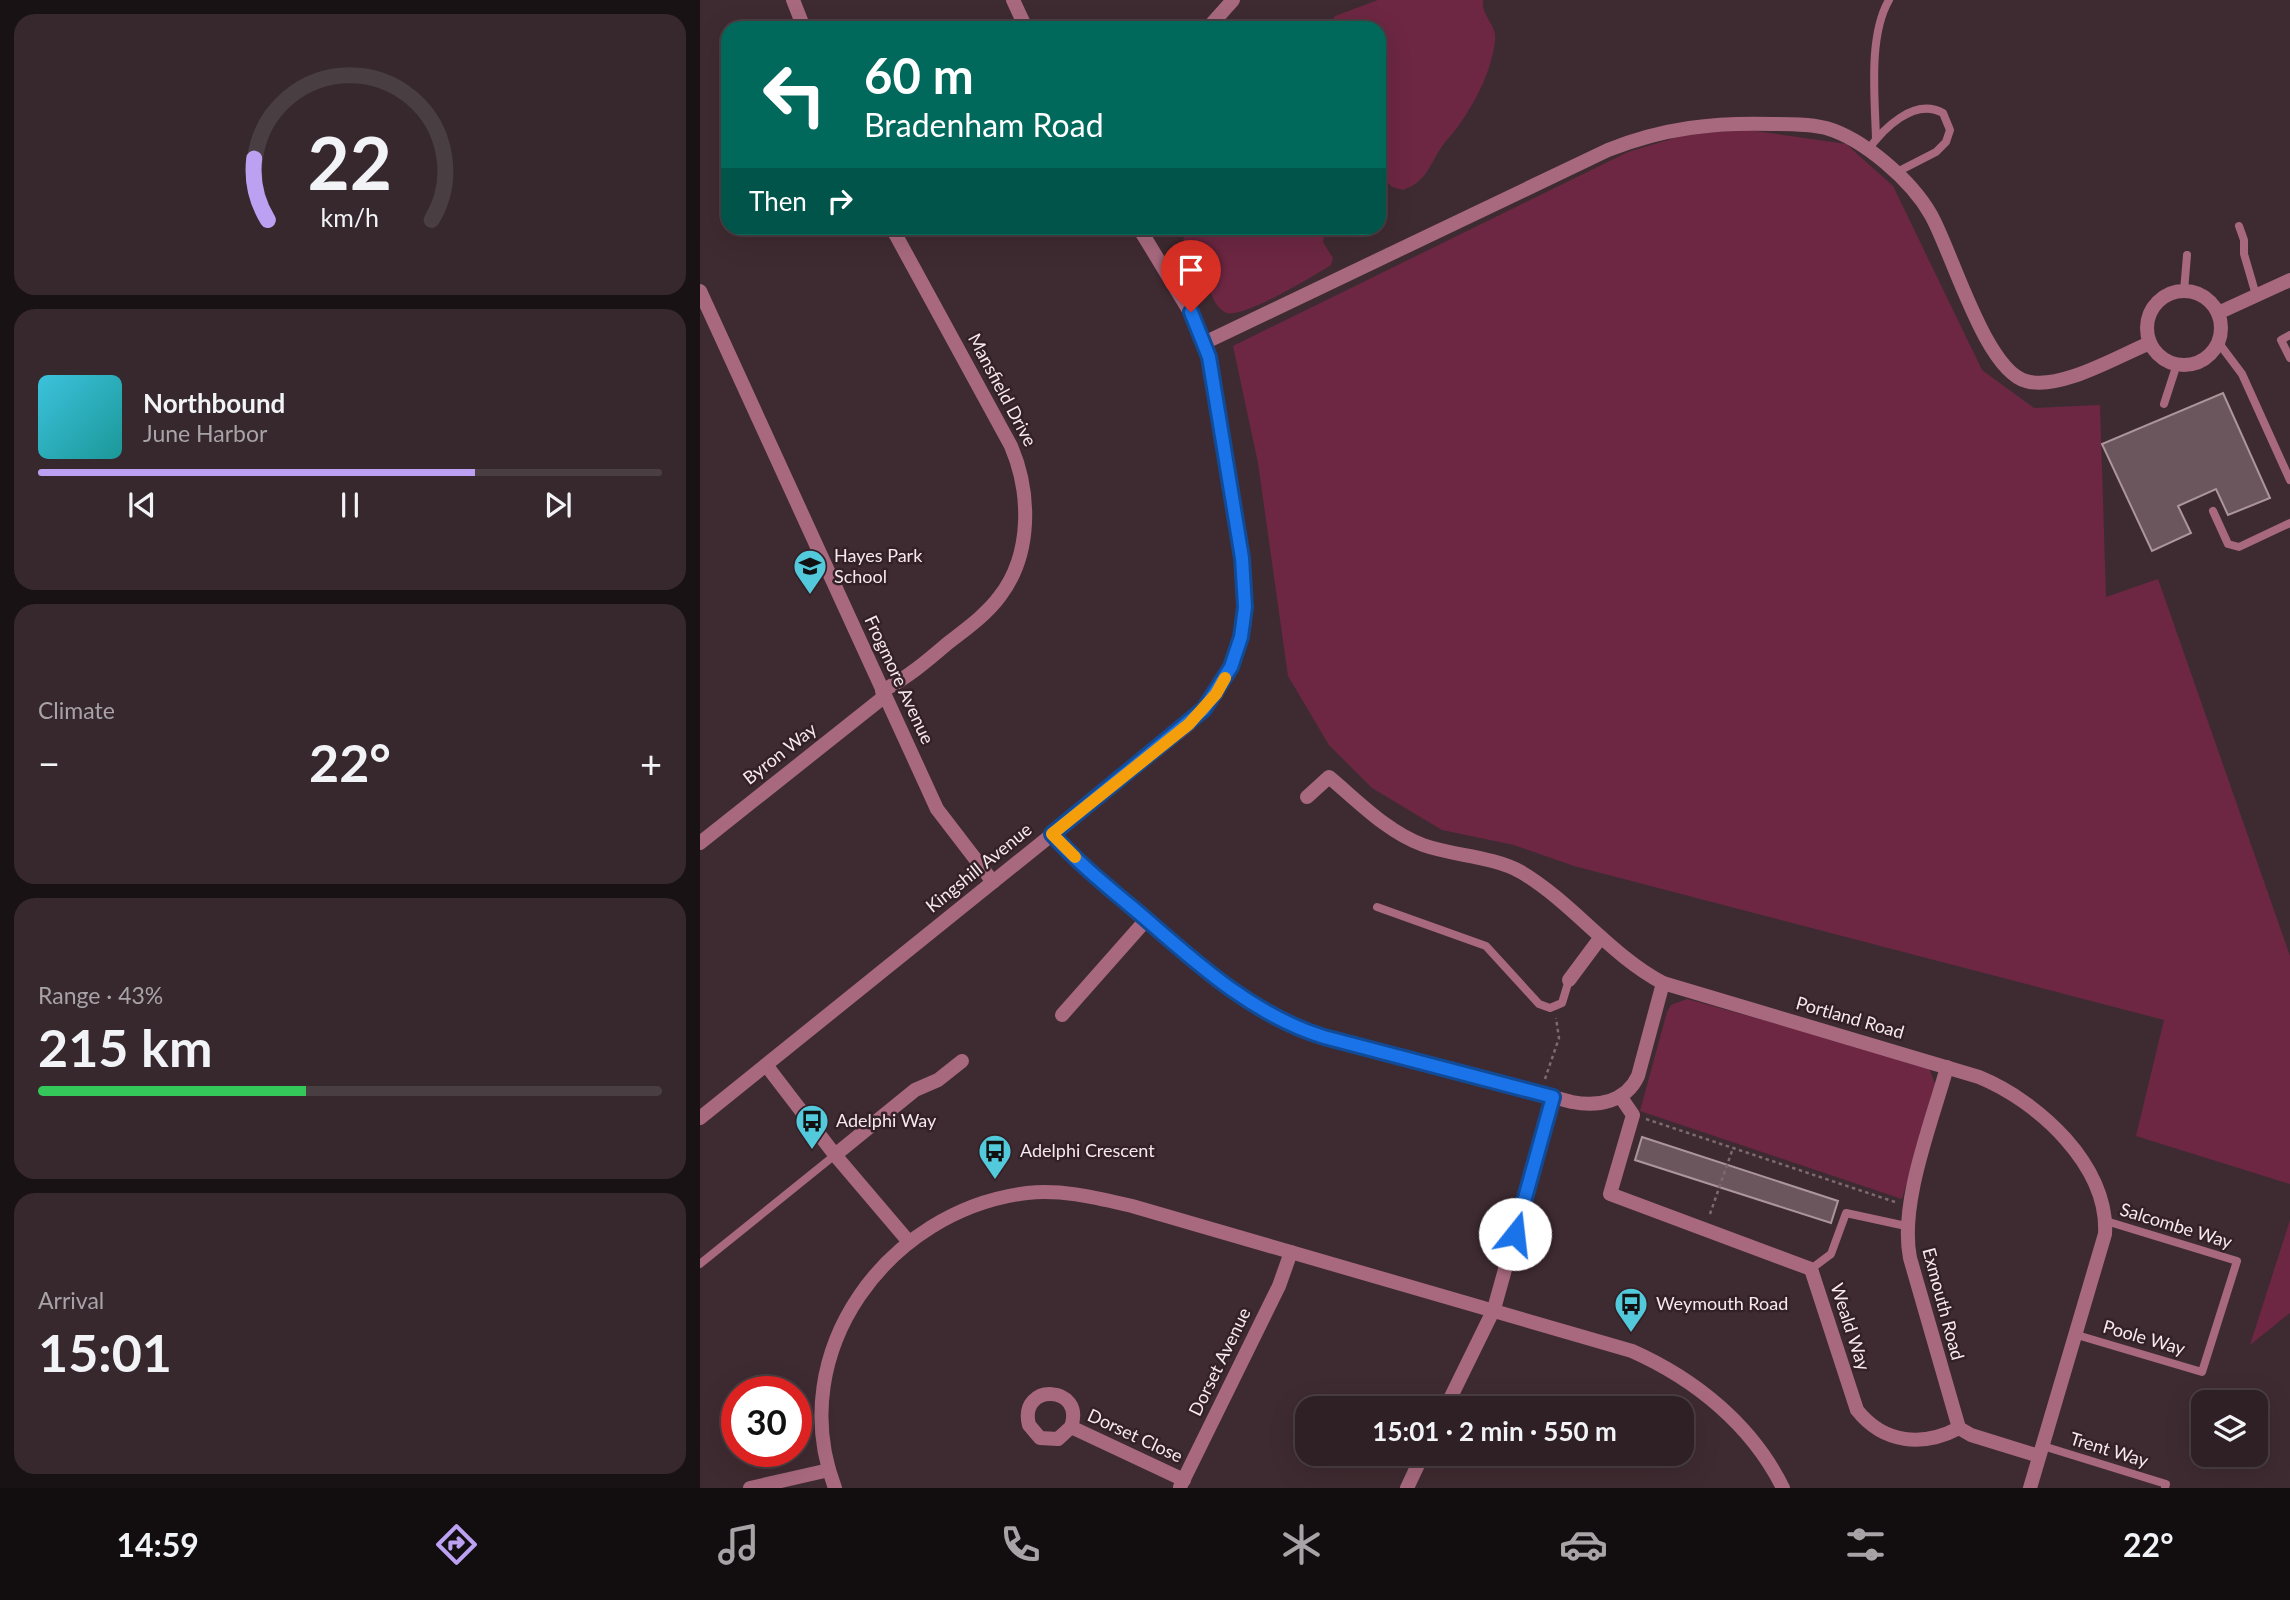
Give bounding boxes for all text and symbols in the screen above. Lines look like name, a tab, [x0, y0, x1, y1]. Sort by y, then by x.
text: 60 m	[864, 46, 974, 104]
icon: left	[749, 49, 840, 140]
text: Bradenham Road	[864, 105, 1104, 144]
text: 22	[308, 119, 392, 207]
icon: right	[821, 182, 859, 220]
text: Then	[749, 185, 807, 217]
text: km/h	[321, 202, 379, 232]
pin	[1161, 240, 1221, 312]
icon: arrive	[1172, 251, 1210, 289]
street label: Mansfield Drive	[964, 329, 1042, 450]
text: Northbound	[143, 387, 285, 419]
text: June Harbor	[143, 419, 267, 447]
icon: previous	[123, 486, 161, 524]
icon: pause	[331, 486, 369, 524]
icon: next	[539, 486, 577, 524]
place label: Hayes Park School	[834, 544, 923, 587]
school or university icon: Hayes Park School	[791, 547, 829, 596]
street label: Frogmore Avenue	[860, 612, 939, 747]
text: Climate	[38, 696, 115, 724]
street label: Byron Way	[738, 717, 821, 789]
text: 22°	[309, 731, 391, 793]
text: −	[38, 740, 60, 786]
text: +	[640, 740, 662, 786]
street label: Kingshill Avenue	[921, 818, 1036, 917]
text: Range · 43%	[38, 981, 163, 1009]
street label: Portland Road	[1794, 991, 1907, 1043]
text: 215 km	[38, 1016, 212, 1078]
bus stop icon: Adelphi Way	[793, 1102, 831, 1151]
place label: Adelphi Way	[836, 1109, 937, 1131]
bus stop icon: Adelphi Crescent	[976, 1132, 1014, 1181]
place label: Adelphi Crescent	[1020, 1139, 1155, 1161]
position arrow	[1478, 1197, 1552, 1271]
street label: Salcombe Way	[2118, 1198, 2236, 1253]
street label: Exmouth Road	[1918, 1245, 1970, 1362]
street label: Weald Way	[1827, 1280, 1876, 1374]
bus stop icon: Weymouth Road	[1612, 1285, 1650, 1334]
text: Arrival	[38, 1286, 104, 1314]
place label: Weymouth Road	[1656, 1292, 1788, 1314]
street label: Dorset Avenue	[1183, 1304, 1255, 1419]
street label: Poole Way	[2101, 1315, 2189, 1359]
text: 15:01	[38, 1321, 172, 1383]
speed limit sign: 30	[721, 1376, 812, 1467]
map controls	[2191, 1390, 2268, 1467]
button: layers	[2191, 1390, 2268, 1467]
street label: Dorset Close	[1084, 1403, 1186, 1467]
text: 15:01 · 2 min · 550 m	[1372, 1415, 1617, 1447]
street label: Trent Way	[2067, 1427, 2152, 1472]
icon: directions	[432, 1520, 481, 1569]
icon: music	[714, 1520, 763, 1569]
icon: phone	[996, 1520, 1045, 1569]
icon: climate	[1277, 1520, 1326, 1569]
icon: car	[1559, 1520, 1608, 1569]
icon: filters	[1841, 1520, 1890, 1569]
text: 14:59	[116, 1525, 199, 1564]
text: 22°	[2123, 1525, 2173, 1564]

